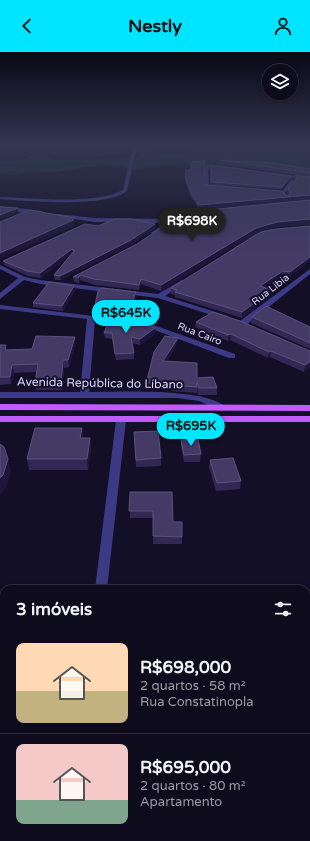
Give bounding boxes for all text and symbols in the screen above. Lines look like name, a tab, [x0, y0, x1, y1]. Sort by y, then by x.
icon: back	[16, 15, 38, 37]
text: Nestly	[128, 15, 182, 37]
icon: person	[272, 15, 294, 37]
map controls	[262, 64, 298, 100]
button: layers	[262, 64, 298, 100]
pin: R$698K	[159, 208, 225, 242]
text: R$698K	[167, 213, 217, 229]
street label: Rua Libia	[250, 271, 292, 308]
pin: R$645K	[93, 300, 159, 334]
text: R$645K	[101, 305, 151, 321]
street label: Rua Cairo	[176, 320, 223, 348]
street label: Avenida República do Líbano	[17, 375, 183, 391]
pin: R$695K	[158, 413, 224, 447]
text: R$695K	[166, 418, 216, 434]
icon: filters	[272, 598, 294, 620]
text: 3 imóveis	[16, 599, 92, 620]
text: R$698,000	[140, 657, 231, 678]
icon: home	[48, 659, 96, 707]
text: 2 quartos · 58 m²	[140, 678, 246, 694]
text: Rua Constatinopla	[140, 694, 254, 710]
text: R$695,000	[140, 757, 231, 778]
icon: home	[48, 760, 96, 808]
text: 2 quartos · 80 m²	[140, 778, 246, 794]
text: Apartamento	[140, 794, 222, 810]

